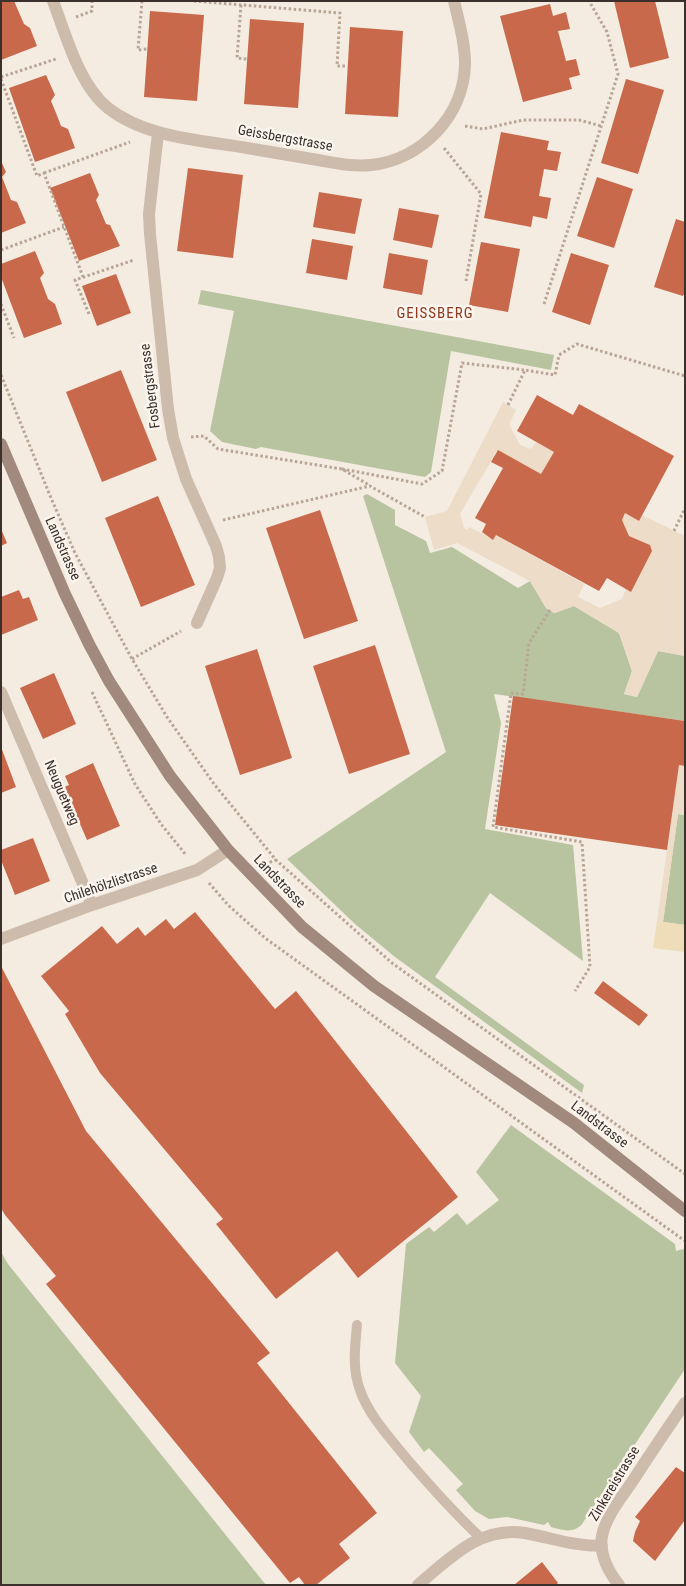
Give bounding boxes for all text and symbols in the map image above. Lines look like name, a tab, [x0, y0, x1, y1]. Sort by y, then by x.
street label: Geissbergstrasse	[236, 122, 334, 156]
district label: GEISSBERG	[395, 305, 475, 323]
street label: Fosbergstrasse	[137, 343, 165, 429]
street label: Landstrasse	[41, 515, 83, 583]
street label: Neuguetweg	[40, 758, 82, 828]
street label: Landstrasse	[249, 852, 309, 912]
street label: Chilehölzlistrasse	[62, 860, 160, 908]
street label: Landstrasse	[567, 1098, 631, 1152]
street label: Zinkereistrasse	[586, 1443, 644, 1525]

